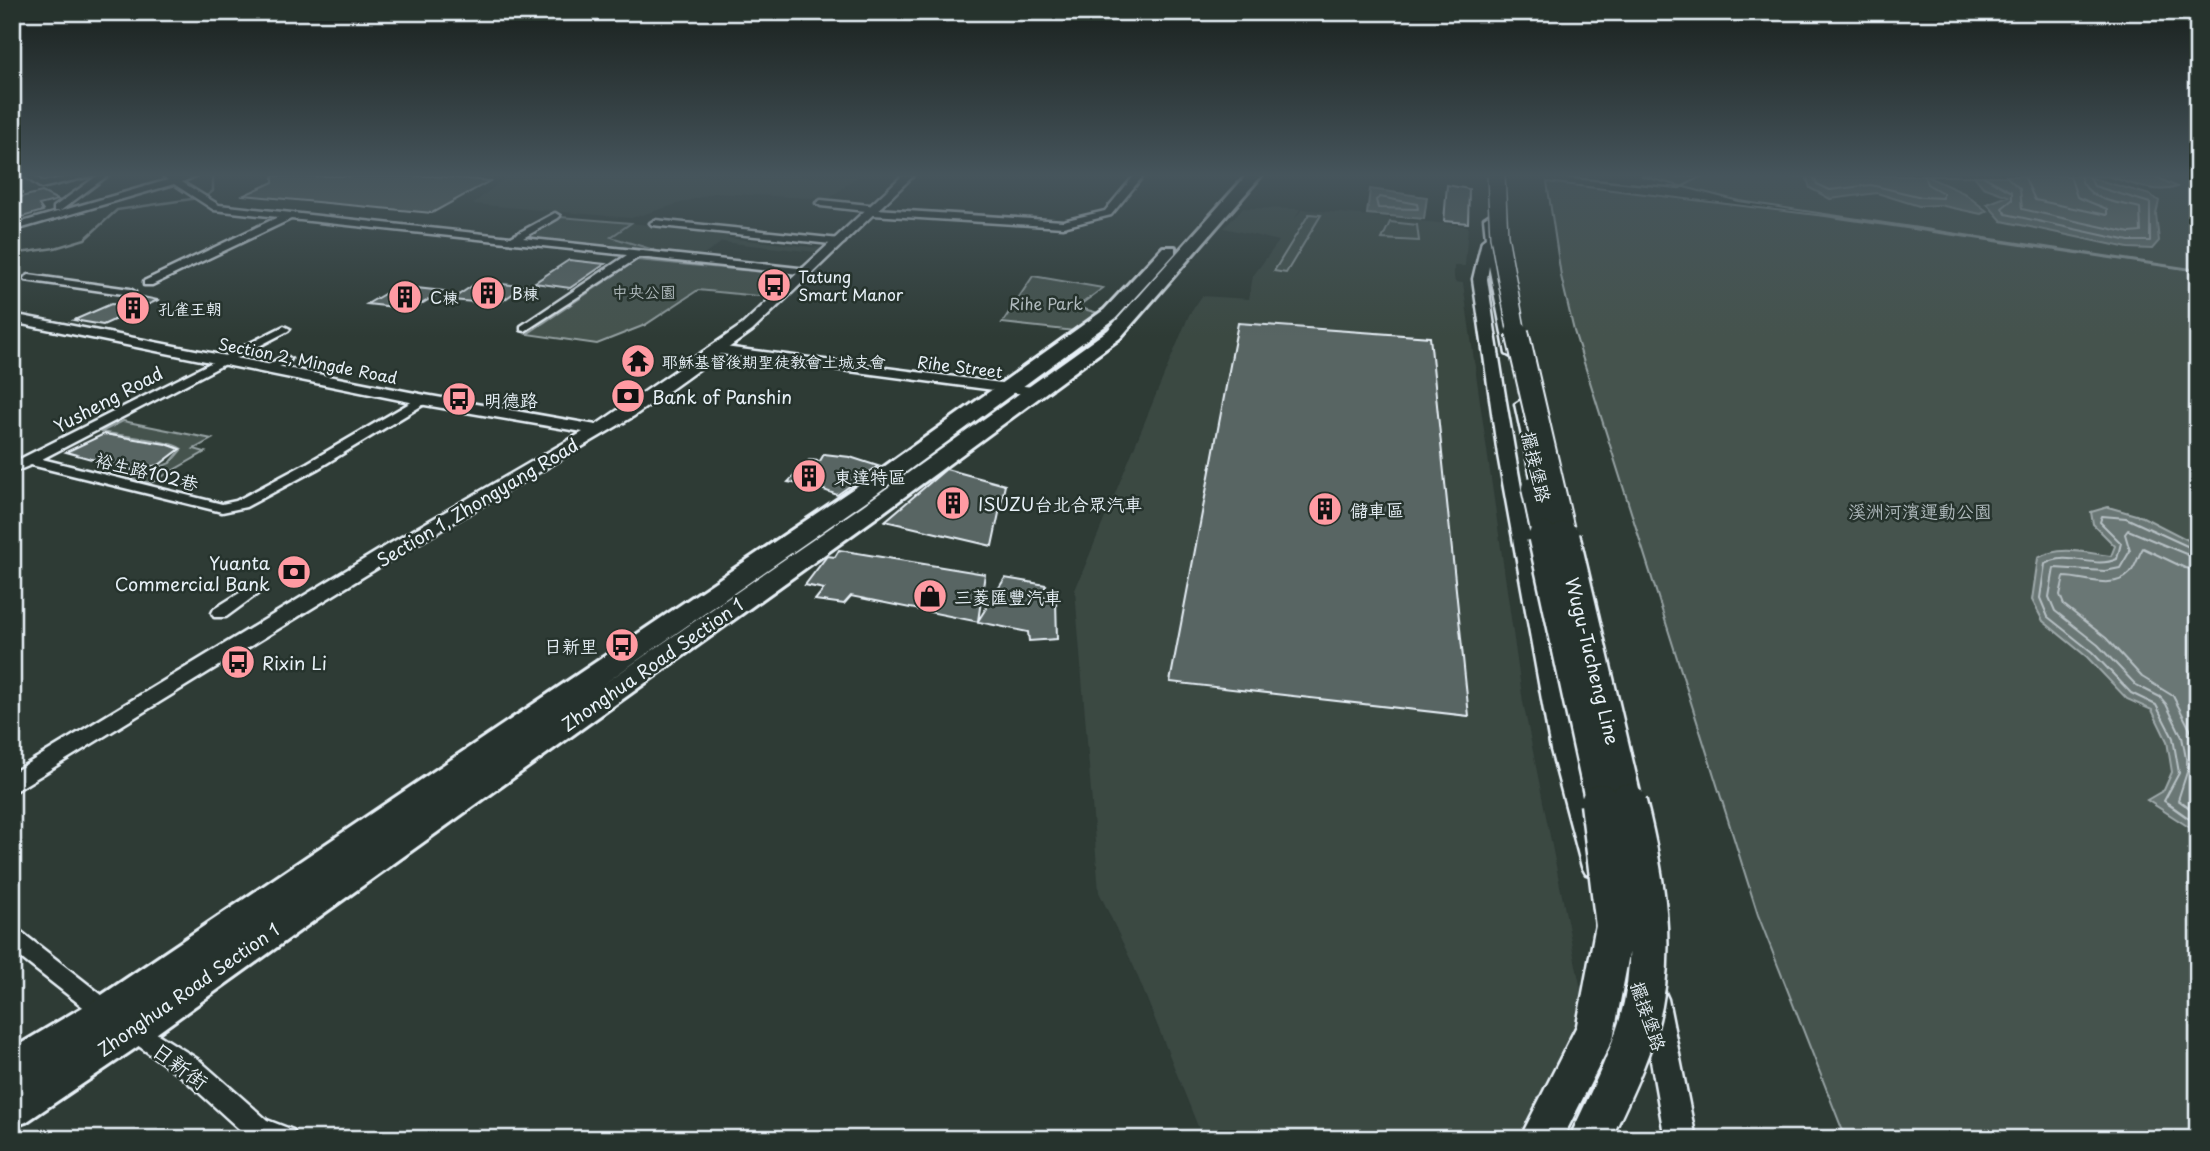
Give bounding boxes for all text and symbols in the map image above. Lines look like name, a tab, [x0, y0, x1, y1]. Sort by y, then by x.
place label: Tatung Smart Manor	[798, 264, 904, 306]
bus stop icon: Tatung Smart Manor	[755, 266, 793, 304]
building icon: B棟	[469, 274, 507, 312]
building icon: C棟	[386, 278, 424, 316]
park label: 中央公園	[612, 279, 676, 303]
place label: B棟	[512, 281, 540, 305]
place label: C棟	[430, 285, 459, 309]
building icon: 孔雀王朝	[114, 289, 152, 327]
park label: Rihe Park	[1009, 291, 1083, 315]
place label: 孔雀王朝	[158, 296, 222, 320]
street label: Section 2, Mingde Road	[216, 331, 400, 389]
temple icon: 耶穌基督後期聖徒教會土城支會	[619, 342, 657, 380]
place label: 耶穌基督後期聖徒教會土城支會	[662, 349, 886, 373]
street label: Rihe Street	[916, 349, 1005, 383]
street label: Yusheng Road	[49, 359, 167, 439]
bank icon: Bank of Panshin	[609, 377, 647, 415]
bus stop icon: 明德路	[440, 380, 478, 418]
place label: Bank of Panshin	[652, 383, 792, 410]
place label: 明德路	[484, 386, 538, 413]
street label: 擺接堡路	[1516, 429, 1558, 505]
street label: Section 1, Zhongyang Road	[371, 431, 583, 573]
street label: 裕生路102巷	[93, 445, 201, 497]
building icon: 東達特區	[790, 457, 828, 495]
place label: 東達特區	[834, 463, 906, 490]
building icon: ISUZU台北合眾汽車	[934, 484, 972, 522]
place label: ISUZU台北合眾汽車	[978, 490, 1142, 517]
building icon: 儲車區	[1306, 490, 1344, 528]
place label: 儲車區	[1350, 496, 1404, 523]
park label: 溪洲河濱運動公園	[1848, 497, 1992, 524]
place label: Yuanta Commercial Bank	[115, 549, 271, 597]
bank icon: Yuanta Commercial Bank	[275, 553, 313, 591]
street label: Wugu-Tucheng Line	[1559, 574, 1627, 748]
shop icon: 三菱匯豐汽車	[911, 577, 949, 615]
place label: 三菱匯豐汽車	[954, 583, 1062, 610]
street label: Zhonghua Road Section 1	[555, 591, 749, 737]
bus stop icon: 日新里	[603, 626, 641, 664]
place label: 日新里	[544, 632, 598, 659]
bus stop icon: Rixin Li	[219, 643, 257, 681]
place label: Rixin Li	[262, 649, 327, 676]
street label: Zhonghua Road Section 1	[91, 916, 285, 1062]
street label: 擺接堡路	[1625, 978, 1673, 1054]
street label: 日新街	[146, 1033, 216, 1097]

